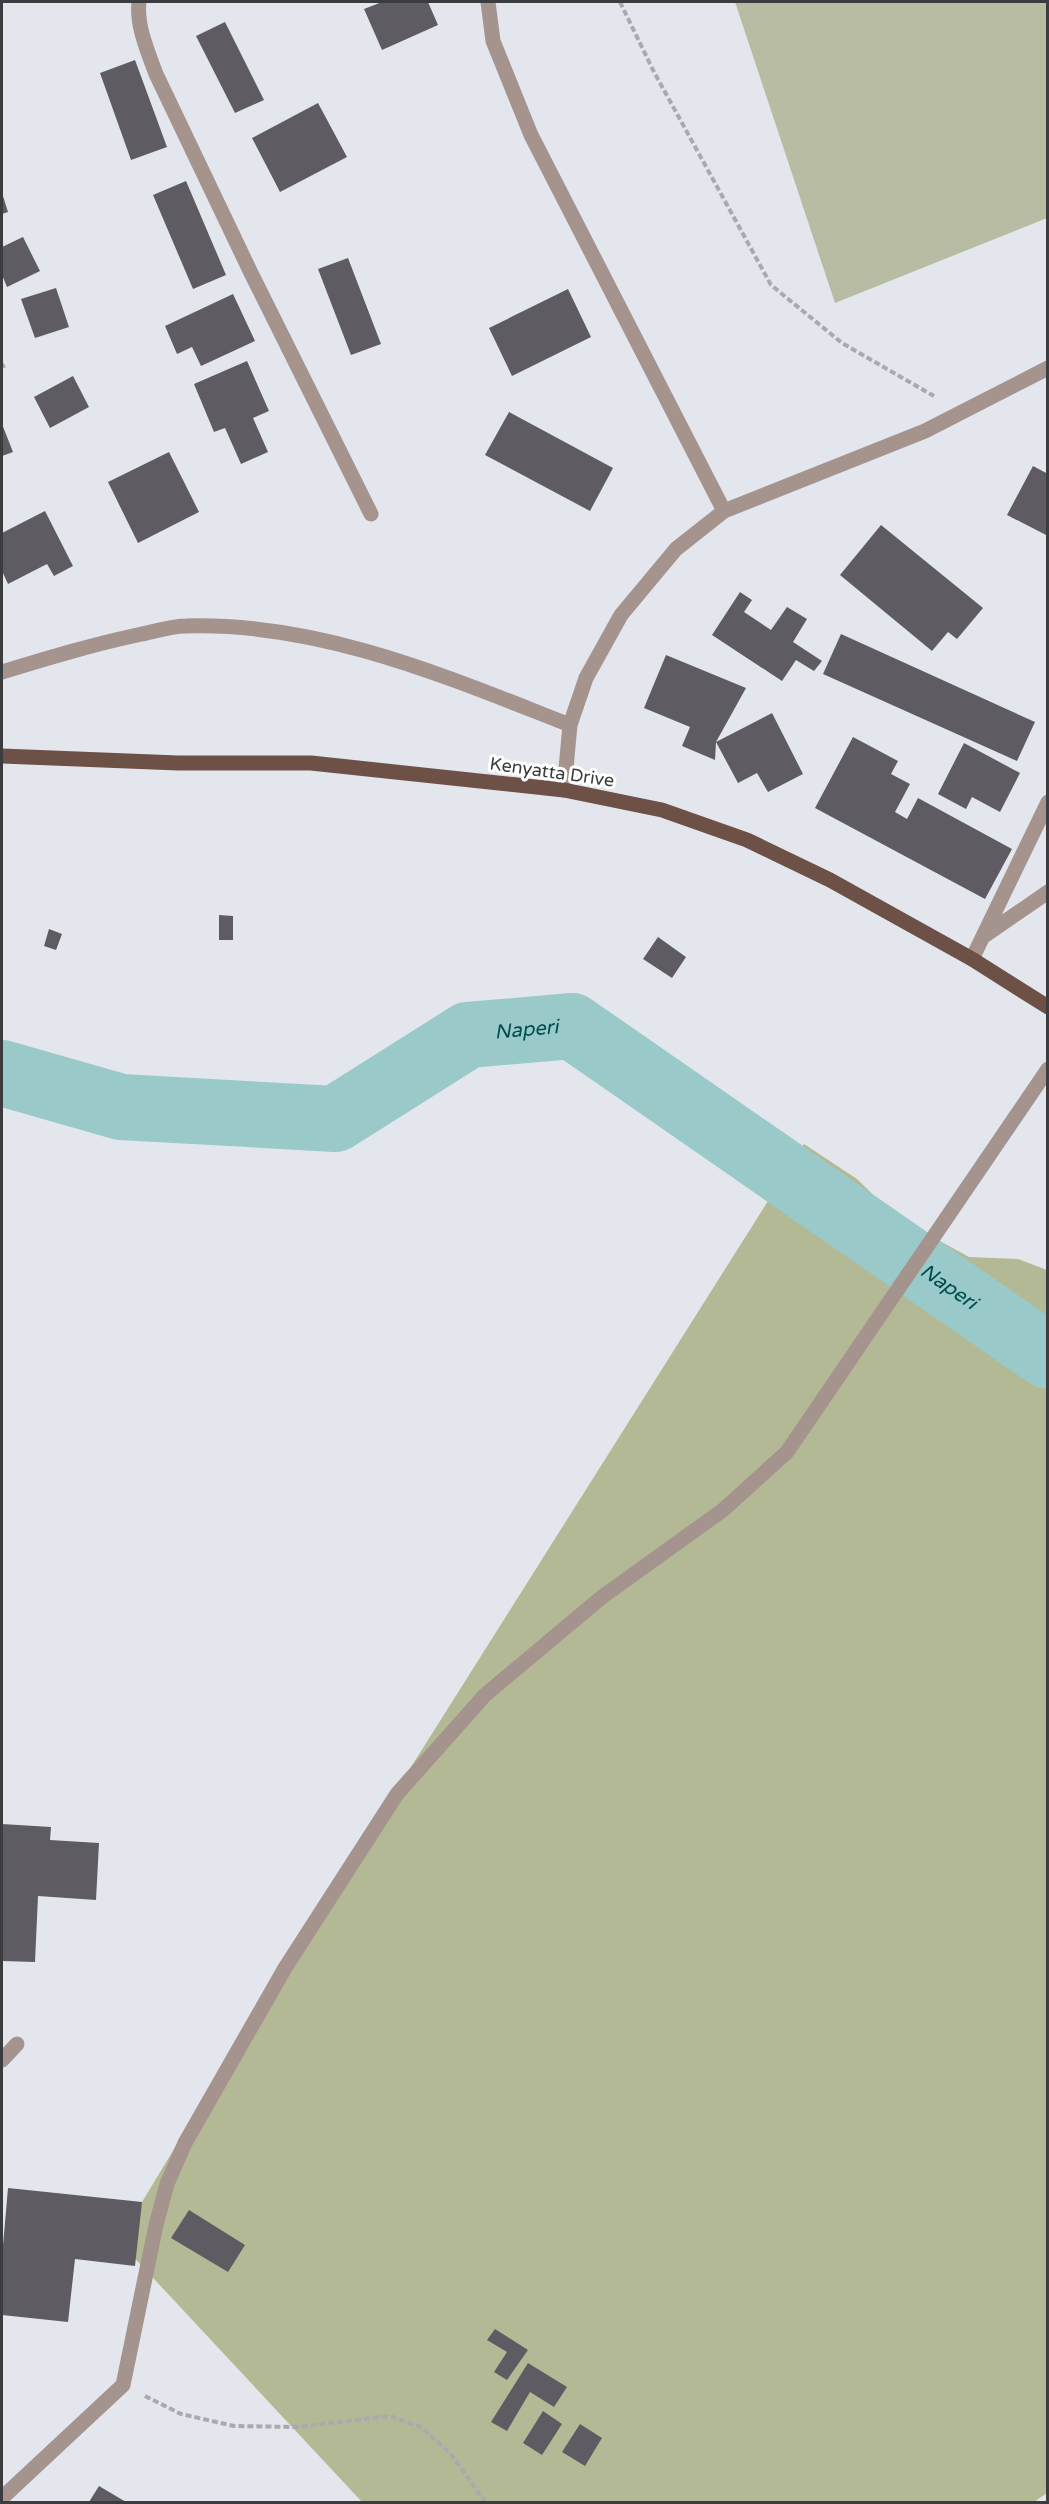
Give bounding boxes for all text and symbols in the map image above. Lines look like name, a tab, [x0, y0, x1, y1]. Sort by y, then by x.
street label: Kenyatta Drive	[488, 752, 616, 792]
water label: Naperi	[494, 1015, 562, 1045]
water label: Naperi	[915, 1259, 984, 1317]

